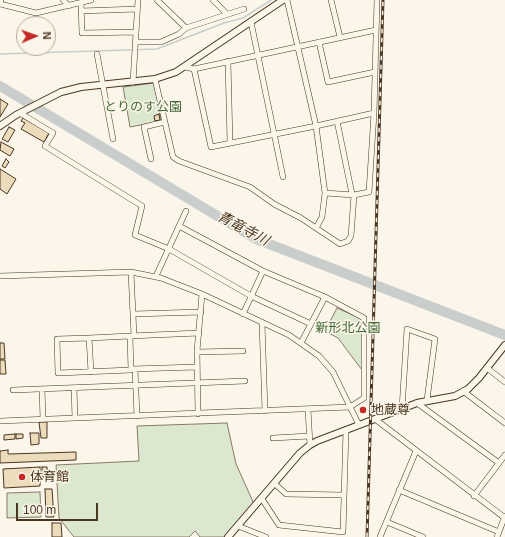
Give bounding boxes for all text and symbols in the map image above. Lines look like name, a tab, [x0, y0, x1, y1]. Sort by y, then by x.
north arrow	[16, 16, 56, 56]
text: N	[41, 31, 53, 40]
park label: とりのす公園	[104, 99, 182, 115]
water label: 青竜寺川	[214, 208, 272, 250]
park label: 新形北公園	[316, 320, 380, 336]
place label: 地蔵尊	[371, 402, 410, 418]
marker: 地蔵尊	[358, 405, 368, 415]
place label: 体育館	[30, 469, 69, 485]
marker: 体育館	[17, 472, 27, 482]
scale bar	[18, 495, 100, 521]
text: 100 m	[23, 503, 56, 517]

